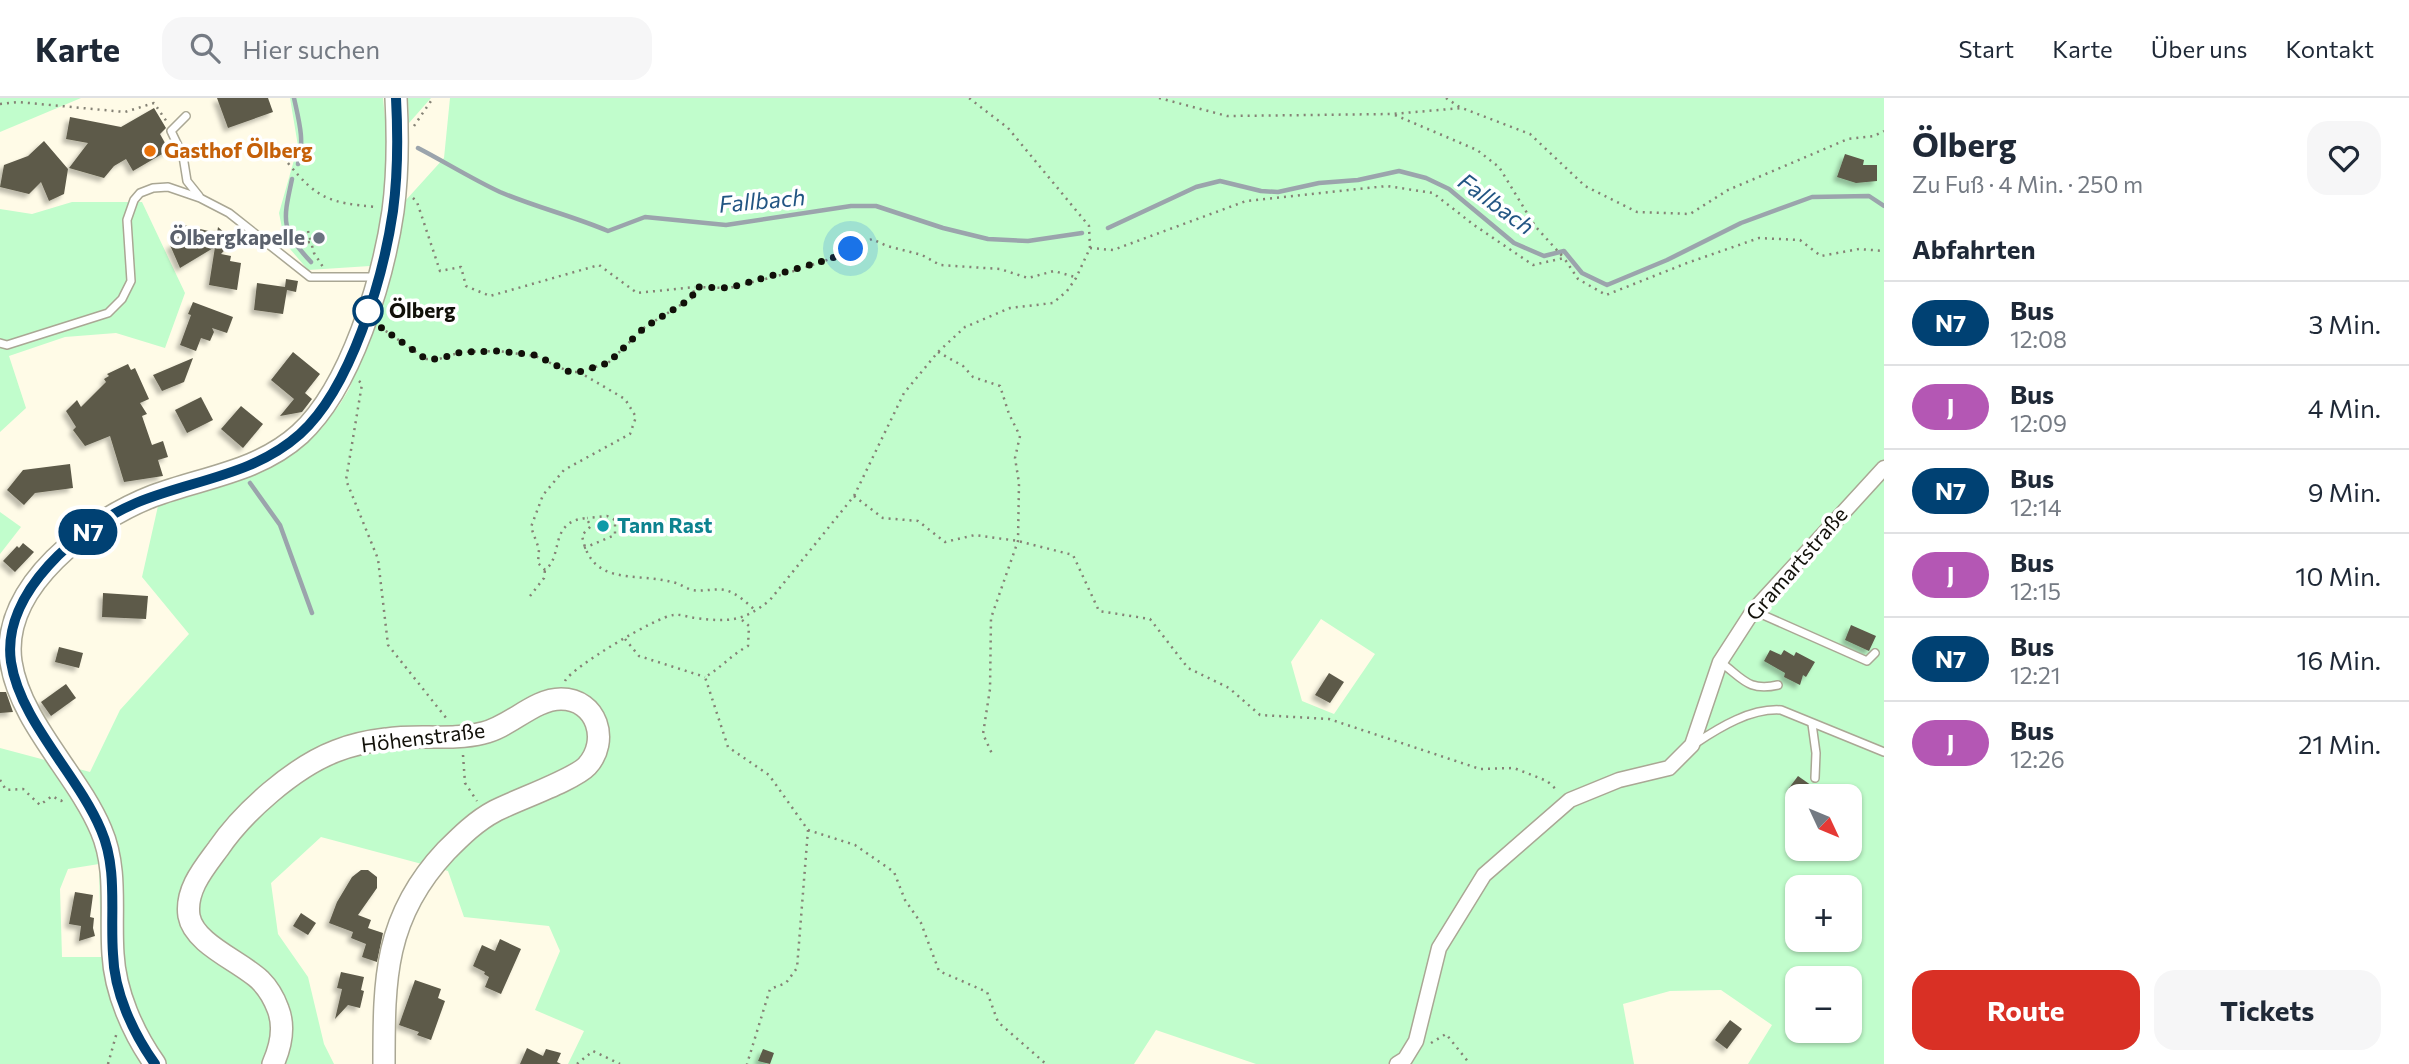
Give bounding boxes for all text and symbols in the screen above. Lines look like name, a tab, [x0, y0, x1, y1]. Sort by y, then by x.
search box	[162, 17, 652, 80]
text: Karte	[35, 28, 120, 69]
icon: search	[186, 29, 224, 67]
text: Hier suchen	[242, 33, 380, 64]
text: Start	[1959, 34, 2014, 63]
text: Karte	[2052, 34, 2113, 63]
text: Über uns	[2151, 34, 2247, 63]
text: Kontakt	[2285, 34, 2374, 63]
button: heart	[2307, 121, 2381, 195]
text: Ölberg	[1912, 123, 2017, 164]
place label: Gasthof Ölberg	[164, 137, 313, 162]
marker: Gasthof Ölberg	[142, 143, 158, 159]
water label: Fallbach	[1453, 166, 1540, 240]
text: Zu Fuß · 4 Min. · 250 m	[1912, 170, 2143, 198]
water label: Fallbach	[718, 182, 806, 218]
place label: Ölbergkapelle	[169, 224, 305, 249]
marker: Ölbergkapelle	[311, 230, 327, 246]
your location	[833, 231, 868, 266]
text: Abfahrten	[1912, 233, 2035, 264]
text: Bus	[2010, 294, 2054, 325]
marker: Ölberg	[353, 296, 383, 326]
place label: Ölberg	[389, 297, 456, 322]
text: N7	[1935, 308, 1966, 337]
text: 3 Min.	[2309, 308, 2381, 339]
text: 12:08	[2010, 325, 2067, 353]
text: Bus	[2010, 378, 2054, 409]
text: J	[1947, 392, 1954, 421]
text: 4 Min.	[2308, 392, 2381, 423]
text: 12:09	[2010, 409, 2067, 437]
text: Bus	[2010, 462, 2054, 493]
text: N7	[1935, 476, 1966, 505]
text: 9 Min.	[2308, 476, 2381, 507]
text: 12:14	[2010, 493, 2062, 521]
street label: Gramartstraße	[1740, 501, 1852, 625]
line badge: N7	[56, 509, 119, 555]
place label: Tann Rast	[617, 512, 713, 537]
text: N7	[72, 517, 104, 546]
marker: Tann Rast	[595, 518, 611, 534]
text: Bus	[2010, 546, 2054, 577]
text: J	[1947, 560, 1954, 589]
text: 10 Min.	[2295, 560, 2381, 591]
text: 12:15	[2010, 577, 2061, 605]
text: Bus	[2010, 630, 2054, 661]
text: N7	[1935, 644, 1966, 673]
text: 16 Min.	[2297, 644, 2381, 675]
text: 12:21	[2010, 661, 2061, 689]
text: Bus	[2010, 714, 2054, 745]
street label: Höhenstraße	[360, 717, 486, 757]
text: J	[1947, 728, 1954, 757]
text: 21 Min.	[2298, 728, 2381, 759]
text: 12:26	[2010, 745, 2065, 773]
north arrow	[1785, 784, 1862, 861]
map controls	[1785, 784, 1862, 1043]
button: +	[1785, 875, 1862, 952]
button: −	[1785, 966, 1862, 1043]
button: Route	[1912, 970, 2140, 1050]
button: Tickets	[2154, 970, 2381, 1050]

